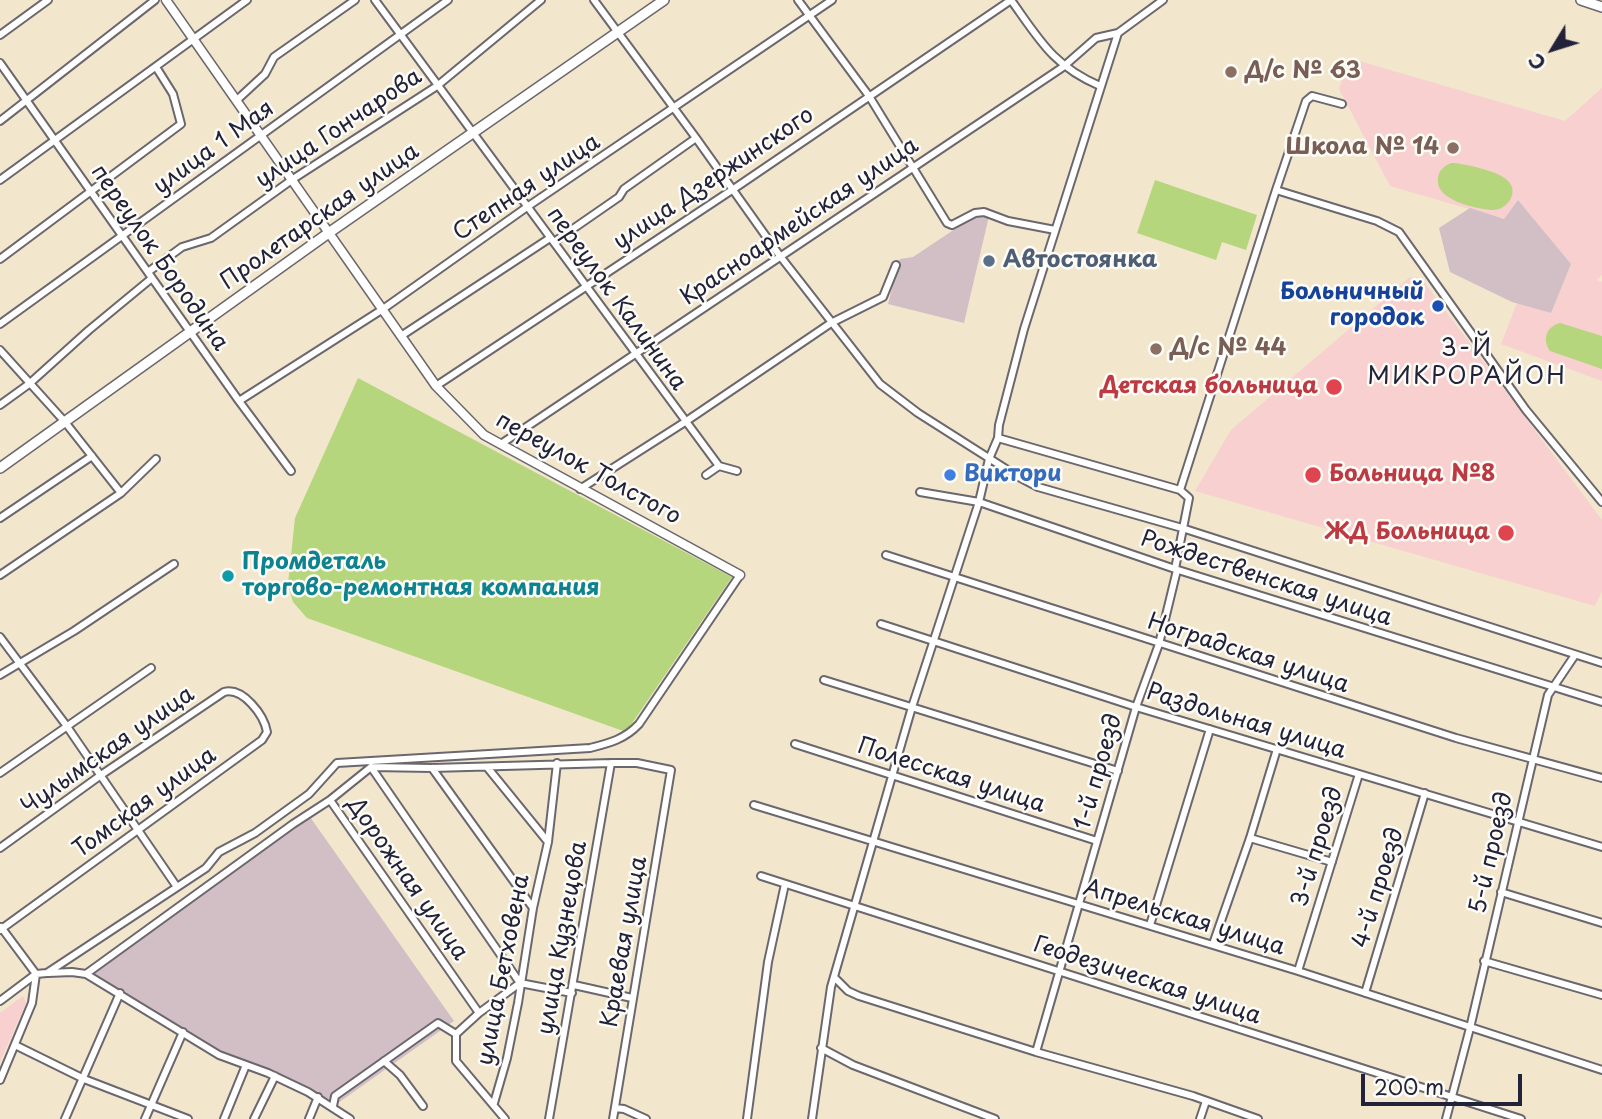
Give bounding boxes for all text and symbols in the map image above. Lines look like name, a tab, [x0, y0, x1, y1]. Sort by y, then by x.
north arrow	[1518, 14, 1588, 84]
text: С	[1521, 48, 1552, 76]
place label: Д/с № 63	[1245, 58, 1361, 86]
street label: улица Гончарова	[251, 63, 427, 195]
marker: Д/с № 63	[1223, 64, 1239, 80]
street label: улица 1 Мая	[148, 95, 280, 201]
street label: улица Дзержинского	[608, 102, 820, 256]
street label: Степная улица	[448, 129, 606, 247]
street label: Красноармейская улица	[676, 132, 924, 312]
place label: Школа № 14	[1285, 134, 1439, 162]
street label: Пролетарская улица	[215, 138, 425, 296]
marker: Школа № 14	[1445, 140, 1461, 156]
street label: переулок Бородина	[84, 160, 234, 356]
street label: переулок Калинина	[540, 202, 692, 396]
place label: Автостоянка	[1003, 247, 1157, 275]
marker: Автостоянка	[981, 253, 997, 269]
place label: Больничный городок	[1280, 279, 1424, 333]
marker: Больничный городок	[1430, 298, 1446, 314]
place label: Д/с № 44	[1170, 335, 1286, 363]
district label: 3-Й МИКРОРАЙОН	[1368, 335, 1566, 391]
marker: Д/с № 44	[1148, 341, 1164, 357]
place label: Детская больница	[1100, 373, 1318, 401]
marker: Детская больница	[1324, 377, 1344, 397]
street label: переулок Толстого	[491, 407, 685, 531]
place label: Виктори	[964, 461, 1062, 489]
place label: Больница №8	[1329, 461, 1495, 489]
marker: Больница №8	[1303, 465, 1323, 485]
marker: Виктори	[942, 467, 958, 483]
place label: ЖД Больница	[1325, 519, 1490, 547]
marker: ЖД Больница	[1496, 523, 1516, 543]
street label: Рождественская улица	[1137, 525, 1395, 633]
place label: Промдеталь торгово-ремонтная компания	[242, 549, 600, 603]
marker: Промдеталь торгово-ремонтная компания	[220, 568, 236, 584]
street label: Ноградская улица	[1144, 608, 1352, 700]
street label: Раздольная улица	[1143, 679, 1349, 765]
street label: Чулымская улица	[16, 681, 200, 821]
street label: 1-й проезд	[1069, 711, 1129, 833]
street label: Полесская улица	[854, 733, 1048, 819]
street label: Томская улица	[68, 742, 222, 864]
street label: 3-й проезд	[1287, 783, 1349, 911]
street label: 5-й проезд	[1465, 789, 1519, 917]
street label: Дорожная улица	[340, 792, 474, 966]
street label: 4-й проезд	[1348, 824, 1410, 952]
street label: улица Кузнецова	[532, 839, 594, 1037]
street label: Краевая улица	[596, 854, 654, 1030]
street label: улица Бетховена	[472, 872, 536, 1068]
street label: Апрельская улица	[1080, 874, 1288, 962]
street label: Геодезическая улица	[1030, 931, 1264, 1031]
scale bar	[1364, 1060, 1525, 1104]
text: 200 m	[1374, 1070, 1444, 1102]

